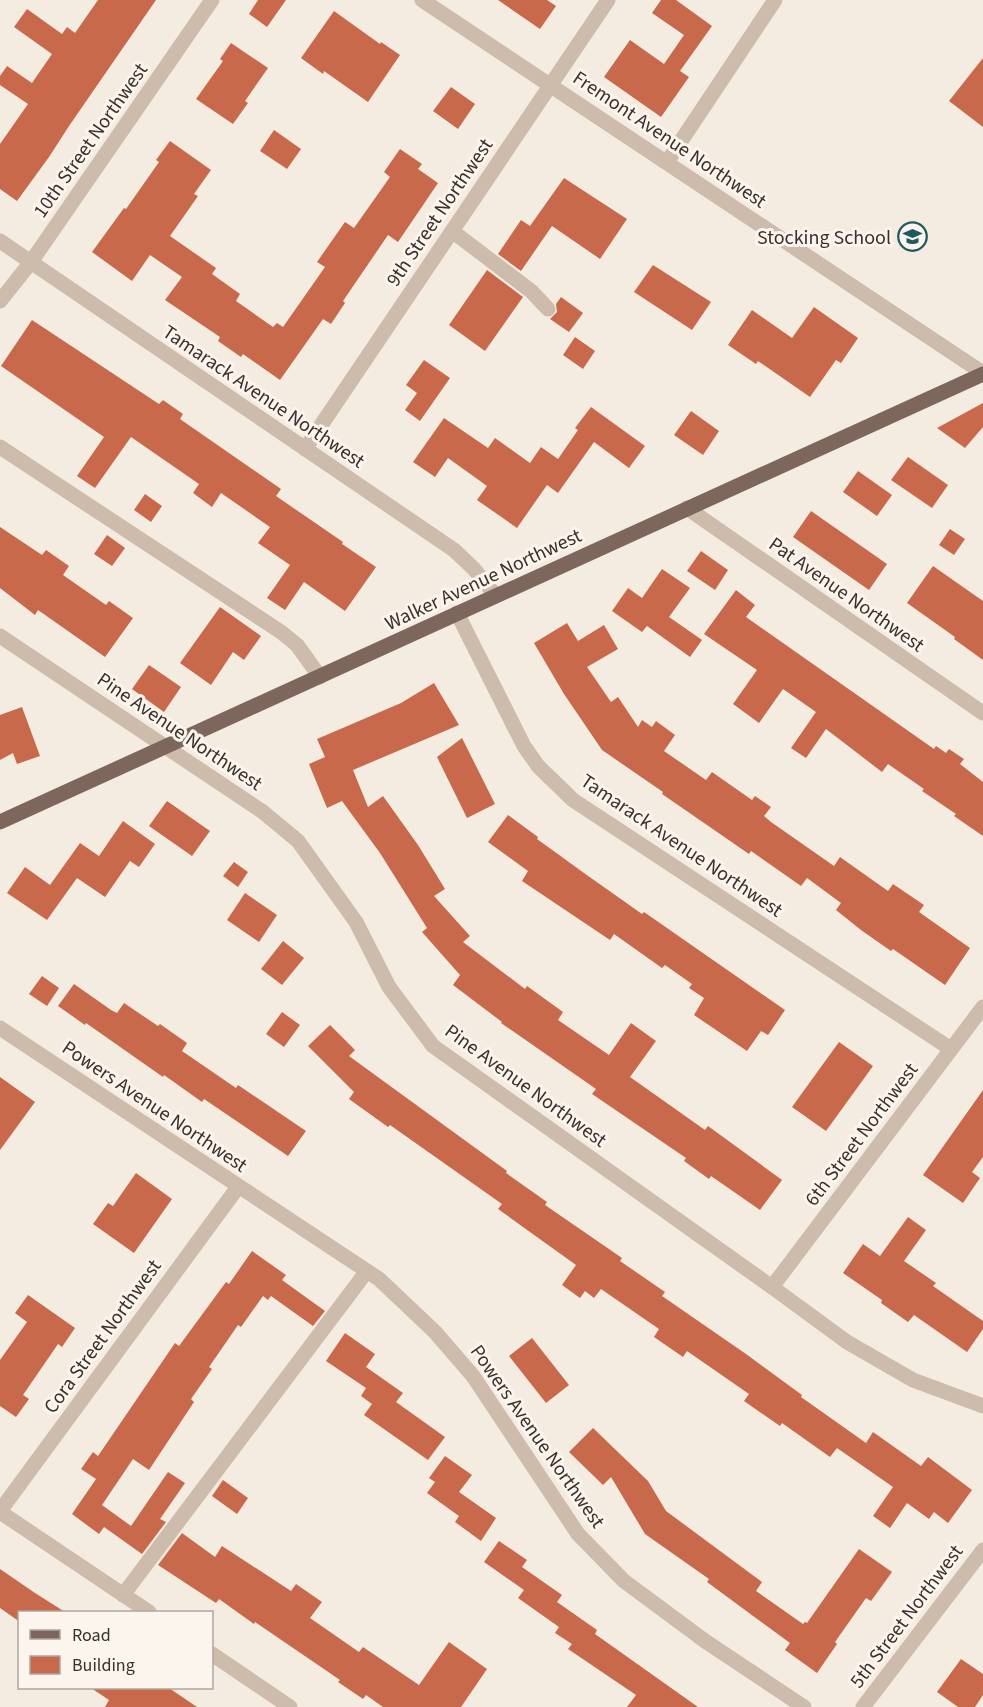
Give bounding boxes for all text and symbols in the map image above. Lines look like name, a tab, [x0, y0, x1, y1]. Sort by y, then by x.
street label: 10th Street Northwest	[27, 57, 155, 224]
street label: Fremont Avenue Northwest	[567, 64, 772, 215]
street label: 9th Street Northwest	[380, 133, 500, 292]
school or university icon: Stocking School	[896, 221, 928, 253]
place label: Stocking School	[757, 224, 891, 252]
street label: Tamarack Avenue Northwest	[157, 319, 370, 475]
street label: Walker Avenue Northwest	[381, 522, 587, 638]
street label: Pat Avenue Northwest	[763, 531, 930, 659]
street label: Pine Avenue Northwest	[91, 666, 268, 798]
street label: Tamarack Avenue Northwest	[575, 768, 788, 924]
street label: Pine Avenue Northwest	[439, 1017, 612, 1154]
street label: Powers Avenue Northwest	[56, 1034, 253, 1180]
street label: 6th Street Northwest	[799, 1057, 925, 1212]
street label: Cora Street Northwest	[37, 1254, 168, 1419]
street label: Powers Avenue Northwest	[463, 1339, 611, 1534]
street label: 5th Street Northwest	[844, 1539, 970, 1694]
legend	[18, 1611, 213, 1689]
text: Road	[72, 1623, 111, 1648]
text: Building	[72, 1653, 135, 1678]

